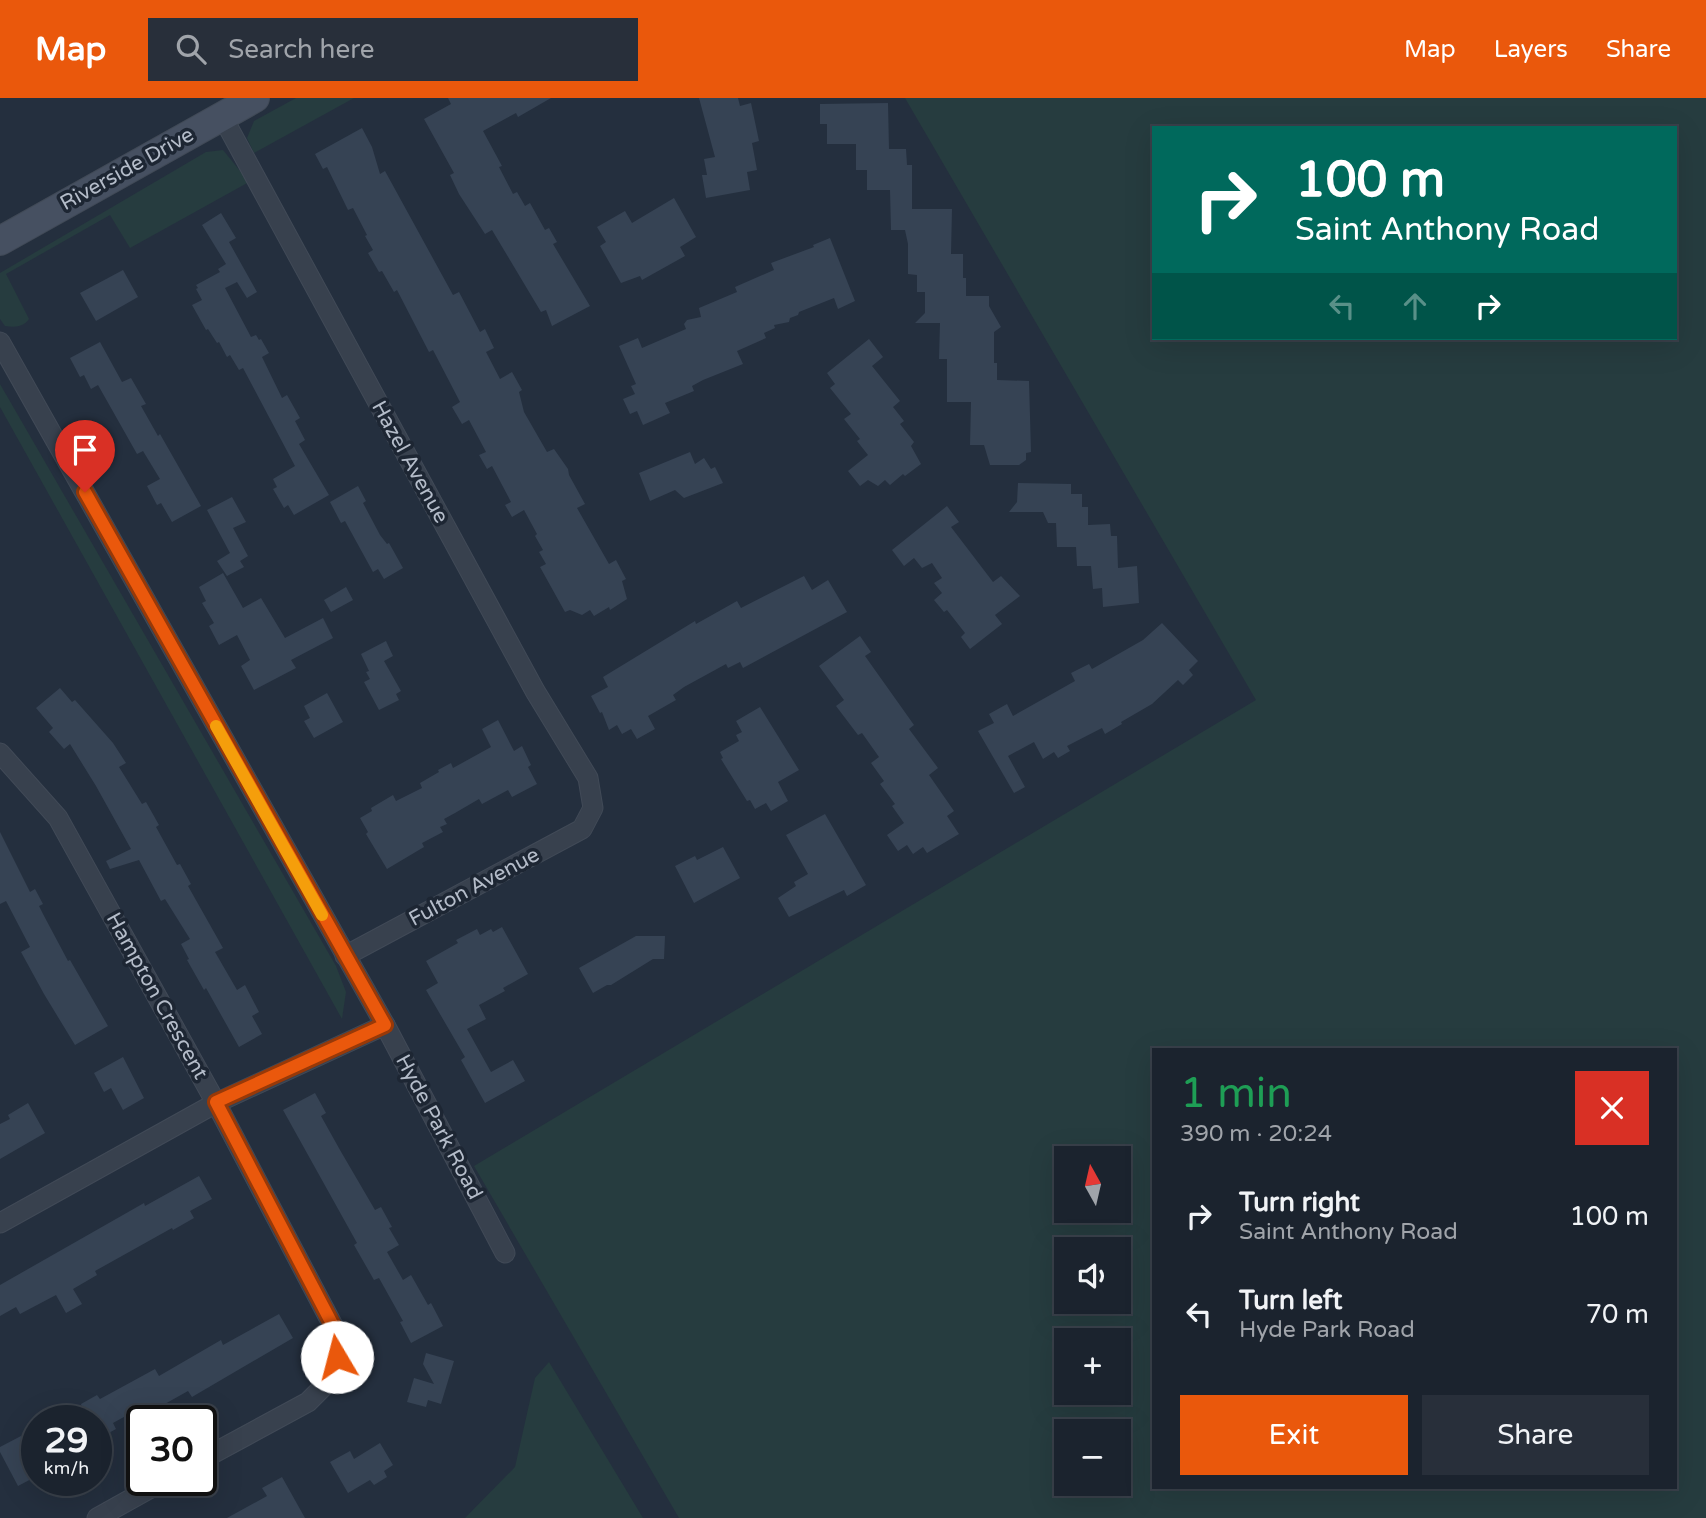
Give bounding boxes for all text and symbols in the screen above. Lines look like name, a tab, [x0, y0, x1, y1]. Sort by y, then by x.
search box	[148, 18, 638, 81]
text: Map	[35, 30, 106, 69]
icon: search	[172, 30, 210, 68]
text: Search here	[228, 34, 374, 65]
text: Map	[1404, 35, 1456, 64]
text: Layers	[1494, 35, 1568, 64]
text: Share	[1606, 35, 1671, 64]
street label: Riverside Drive	[56, 122, 198, 216]
text: 100 m	[1295, 151, 1445, 210]
icon: right	[1180, 154, 1271, 245]
text: Saint Anthony Road	[1295, 211, 1599, 249]
icon: left	[1323, 287, 1361, 325]
icon: ahead	[1396, 287, 1434, 325]
icon: right	[1469, 287, 1507, 325]
street label: Hazel Avenue	[366, 397, 454, 528]
pin	[55, 420, 115, 492]
icon: arrive	[66, 431, 104, 469]
street label: Fulton Avenue	[405, 842, 544, 932]
street label: Hampton Crescent	[101, 908, 213, 1084]
street label: Hyde Park Road	[390, 1050, 488, 1204]
text: 1 min	[1180, 1068, 1292, 1119]
button: close	[1575, 1071, 1649, 1145]
text: 390 m · 20:24	[1180, 1120, 1332, 1148]
north arrow	[1054, 1146, 1130, 1223]
map controls	[1054, 1146, 1131, 1496]
text: Turn right	[1239, 1187, 1360, 1218]
icon: right	[1180, 1197, 1218, 1235]
text: 100 m	[1569, 1201, 1649, 1232]
text: Saint Anthony Road	[1239, 1218, 1458, 1246]
button: sound	[1054, 1237, 1131, 1314]
text: Turn left	[1239, 1285, 1342, 1316]
icon: left	[1180, 1295, 1218, 1333]
text: 70 m	[1586, 1299, 1649, 1330]
text: Hyde Park Road	[1239, 1316, 1415, 1344]
position arrow	[300, 1320, 374, 1394]
button: +	[1054, 1328, 1131, 1405]
button: Exit	[1180, 1395, 1408, 1475]
button: Share	[1422, 1395, 1649, 1475]
speed limit sign: 30	[126, 1405, 217, 1496]
button: −	[1054, 1419, 1131, 1496]
text: 29	[45, 1420, 88, 1462]
text: km/h	[44, 1457, 89, 1479]

